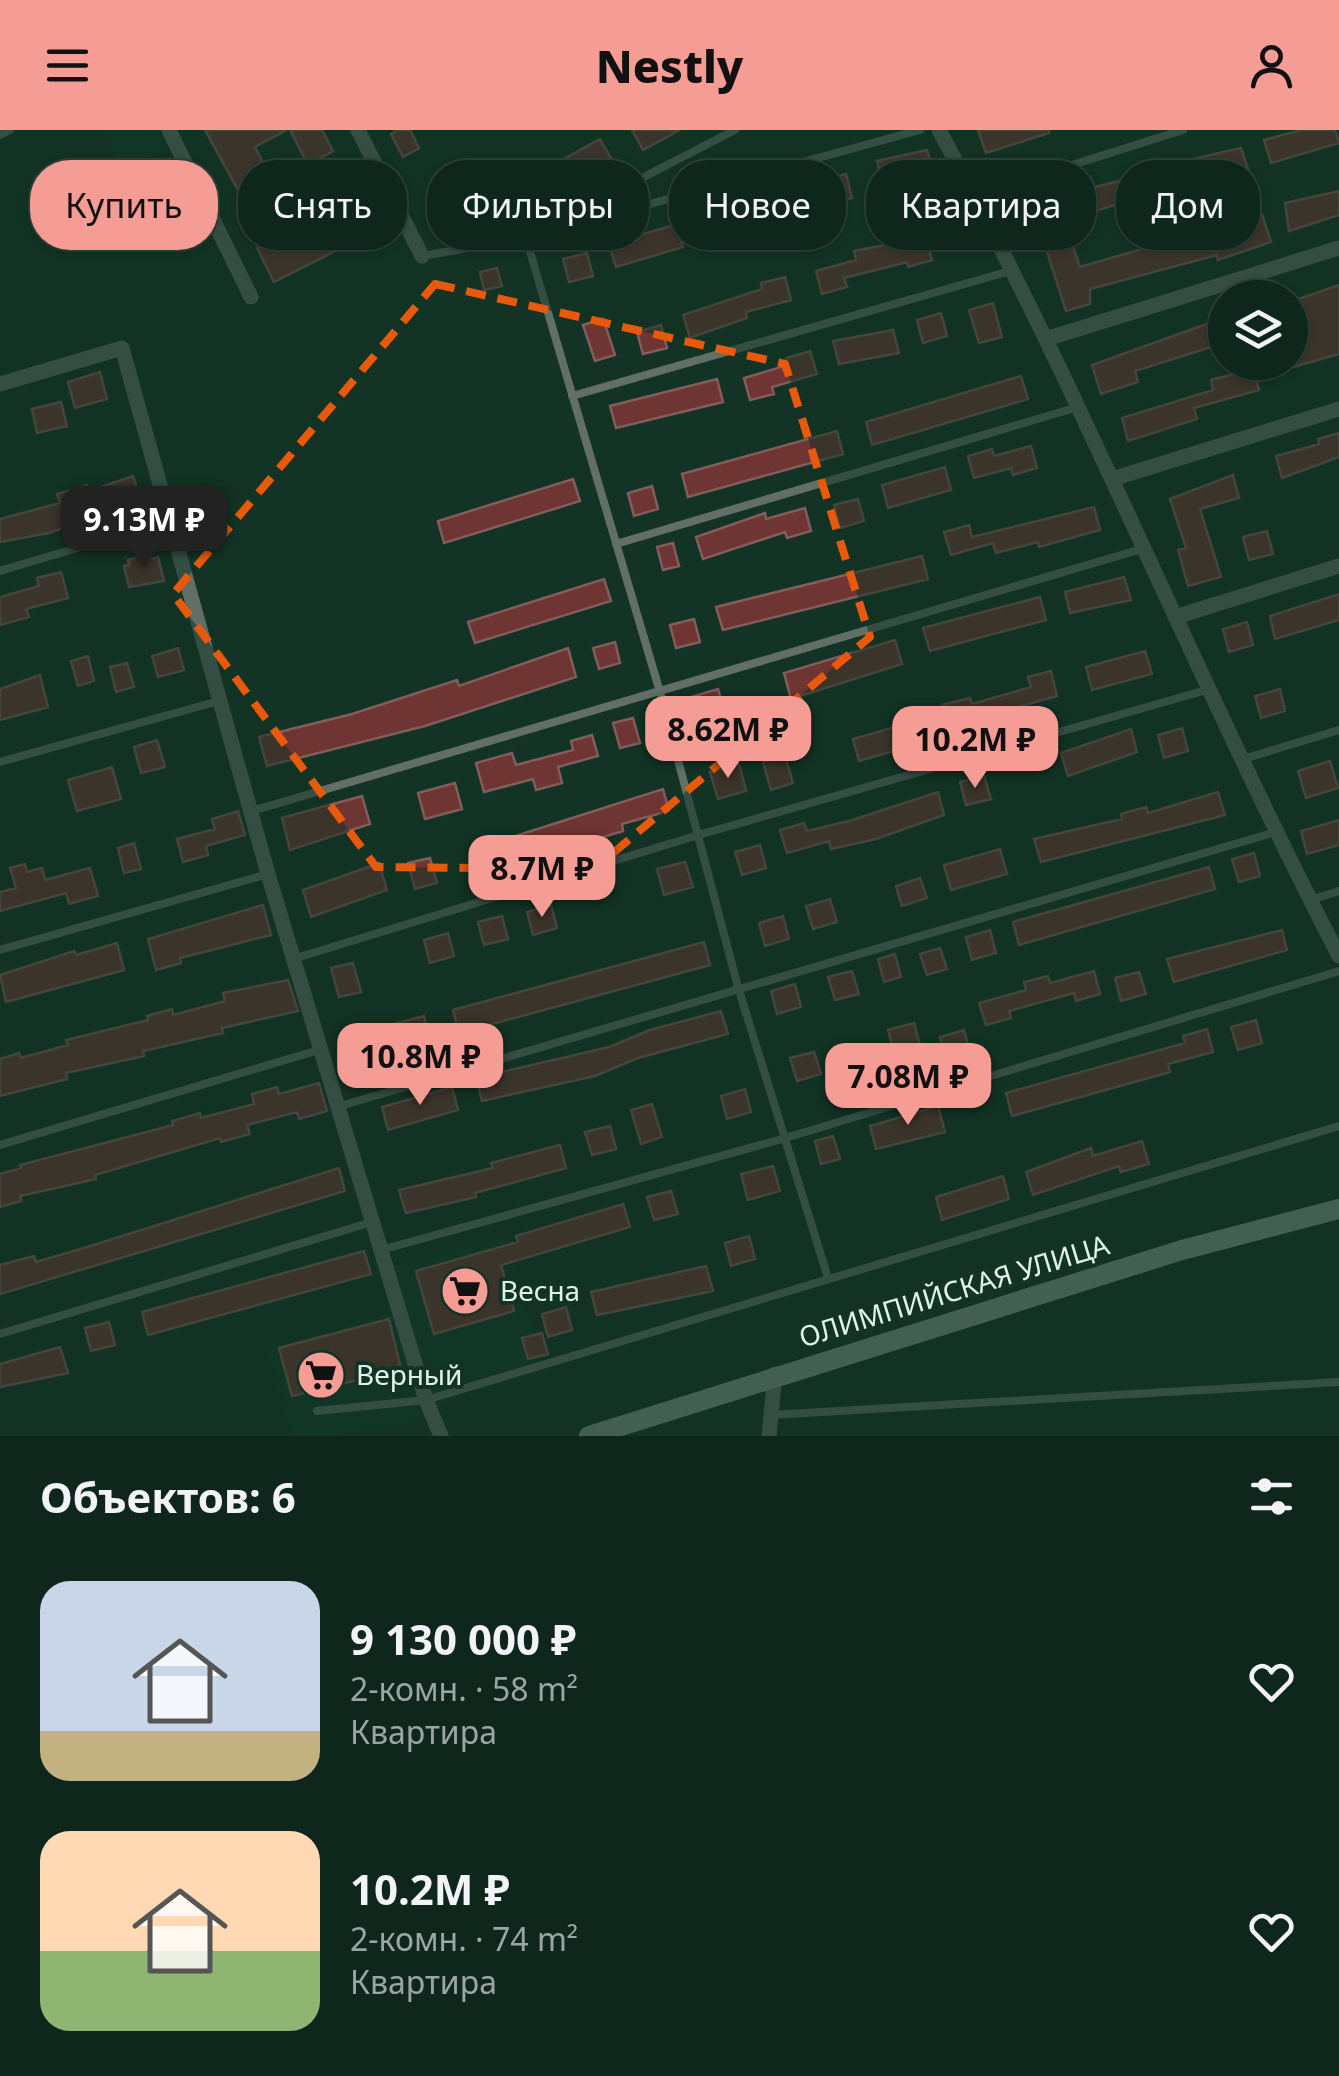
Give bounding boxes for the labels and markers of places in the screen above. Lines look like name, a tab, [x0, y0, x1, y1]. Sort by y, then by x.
pin: 9.13M ₽	[52, 486, 236, 571]
pin: 8.62M ₽	[636, 696, 820, 781]
pin: 10.2M ₽	[883, 706, 1067, 791]
pin: 8.7M ₽	[461, 835, 623, 920]
pin: 10.8M ₽	[328, 1023, 512, 1108]
pin: 7.08M ₽	[816, 1043, 1000, 1128]
supermarket icon: Весна	[439, 1265, 491, 1317]
place label: Весна	[500, 1271, 580, 1309]
supermarket icon: Верный	[295, 1349, 347, 1401]
place label: Верный	[356, 1355, 463, 1393]

